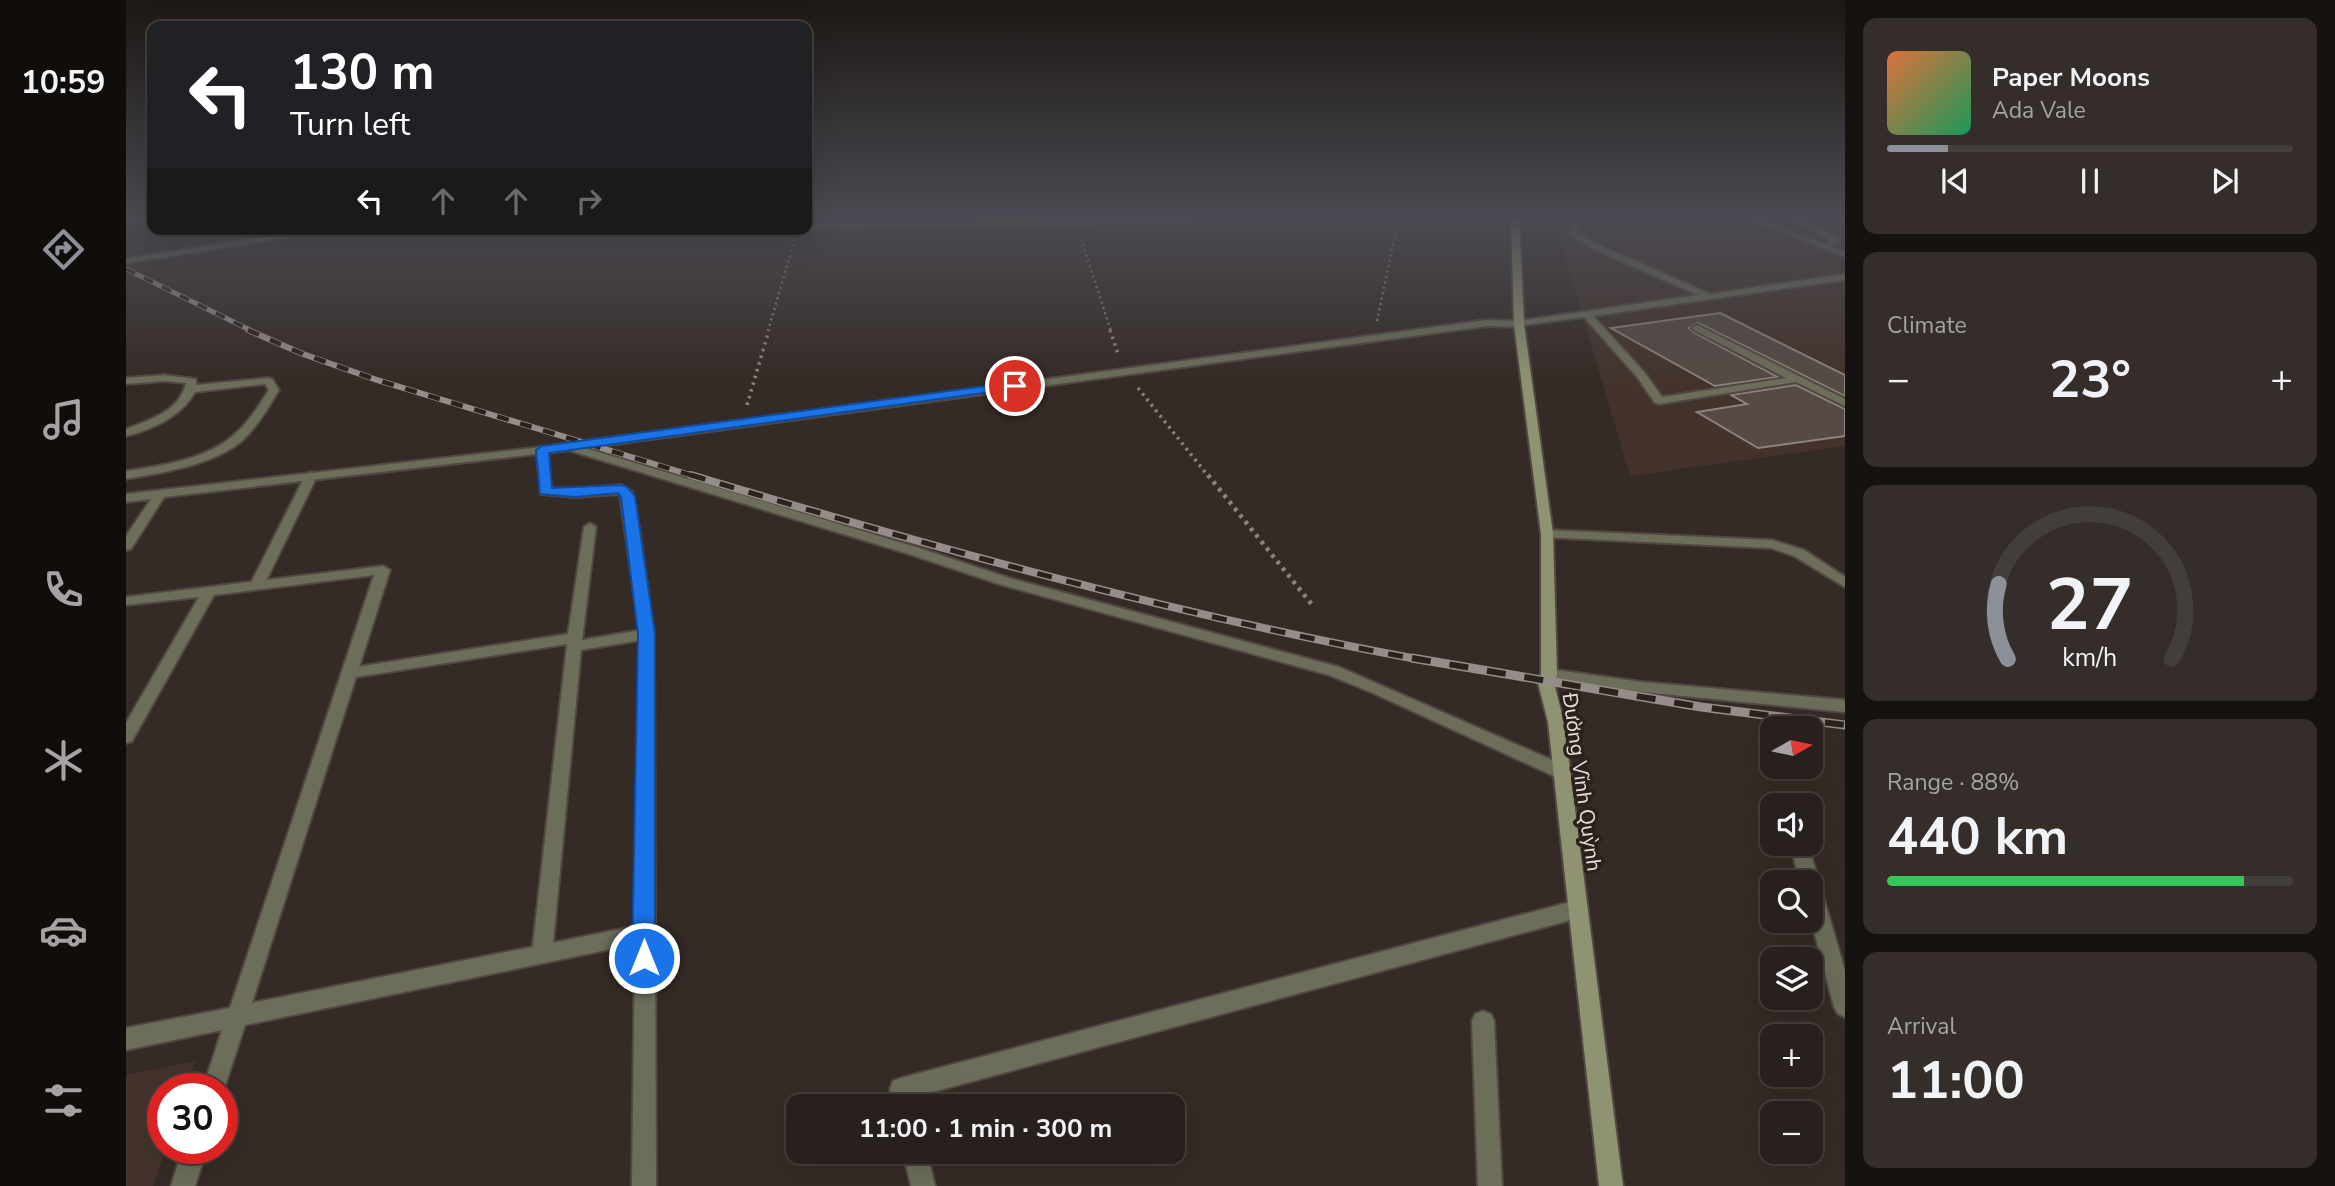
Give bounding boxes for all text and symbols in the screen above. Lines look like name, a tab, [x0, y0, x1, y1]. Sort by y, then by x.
text: 130 m	[290, 39, 434, 106]
icon: left	[175, 49, 266, 140]
text: Paper Moons	[1992, 60, 2150, 95]
text: 10:59	[21, 61, 105, 104]
text: Ada Vale	[1992, 95, 2086, 126]
text: Turn left	[290, 103, 410, 146]
icon: previous	[1936, 162, 1974, 200]
icon: pause	[2071, 162, 2109, 200]
icon: next	[2206, 162, 2244, 200]
icon: left	[351, 182, 389, 220]
icon: ahead	[424, 182, 462, 220]
icon: ahead	[497, 182, 535, 220]
icon: right	[570, 182, 608, 220]
icon: directions	[39, 225, 88, 274]
text: Climate	[1887, 310, 1967, 341]
text: 23°	[2049, 344, 2131, 415]
text: −	[1887, 354, 1910, 405]
text: +	[2270, 354, 2293, 405]
pin	[985, 356, 1045, 416]
icon: arrive	[996, 367, 1034, 405]
icon: music	[39, 395, 88, 444]
text: 27	[2046, 555, 2134, 655]
icon: phone	[39, 565, 88, 614]
text: km/h	[2062, 641, 2118, 675]
street label: Đường Vĩnh Quỳnh	[1555, 690, 1608, 873]
north arrow	[1760, 716, 1824, 779]
map controls	[1760, 716, 1823, 1164]
icon: climate	[39, 736, 88, 785]
text: Range · 88%	[1887, 767, 2019, 798]
button: sound	[1760, 793, 1823, 856]
text: 440 km	[1887, 801, 2068, 872]
button: search	[1760, 870, 1823, 933]
icon: car	[39, 906, 88, 955]
position arrow	[607, 921, 681, 995]
button: layers	[1760, 947, 1823, 1010]
text: Arrival	[1887, 1011, 1956, 1042]
button: +	[1760, 1024, 1823, 1087]
text: 11:00	[1887, 1045, 2025, 1116]
speed limit sign: 30	[147, 1073, 238, 1164]
icon: filters	[39, 1076, 88, 1125]
button: −	[1760, 1101, 1823, 1164]
text: 11:00 · 1 min · 300 m	[859, 1111, 1112, 1146]

